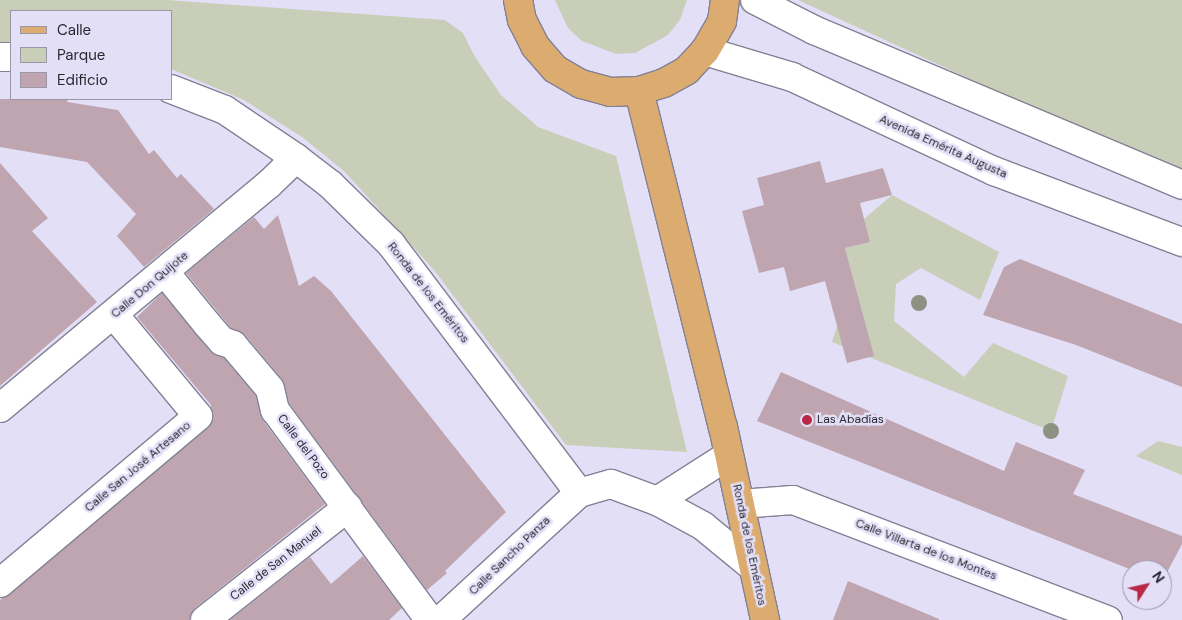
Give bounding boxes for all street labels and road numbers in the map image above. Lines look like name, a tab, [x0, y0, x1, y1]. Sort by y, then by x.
street label: Avenida Emérita Augusta	[877, 112, 1009, 182]
street label: Ronda de los Eméritos	[384, 240, 472, 346]
street label: Calle Don Quijote	[109, 249, 191, 321]
street label: Calle del Pozo	[274, 412, 332, 482]
street label: Calle San José Artesano	[82, 419, 194, 515]
street label: Ronda de los Eméritos	[729, 483, 769, 607]
street label: Calle Sancho Panza	[466, 514, 554, 598]
street label: Calle Villarta de los Montes	[853, 516, 999, 584]
street label: Calle de San Manuel	[228, 524, 324, 604]

